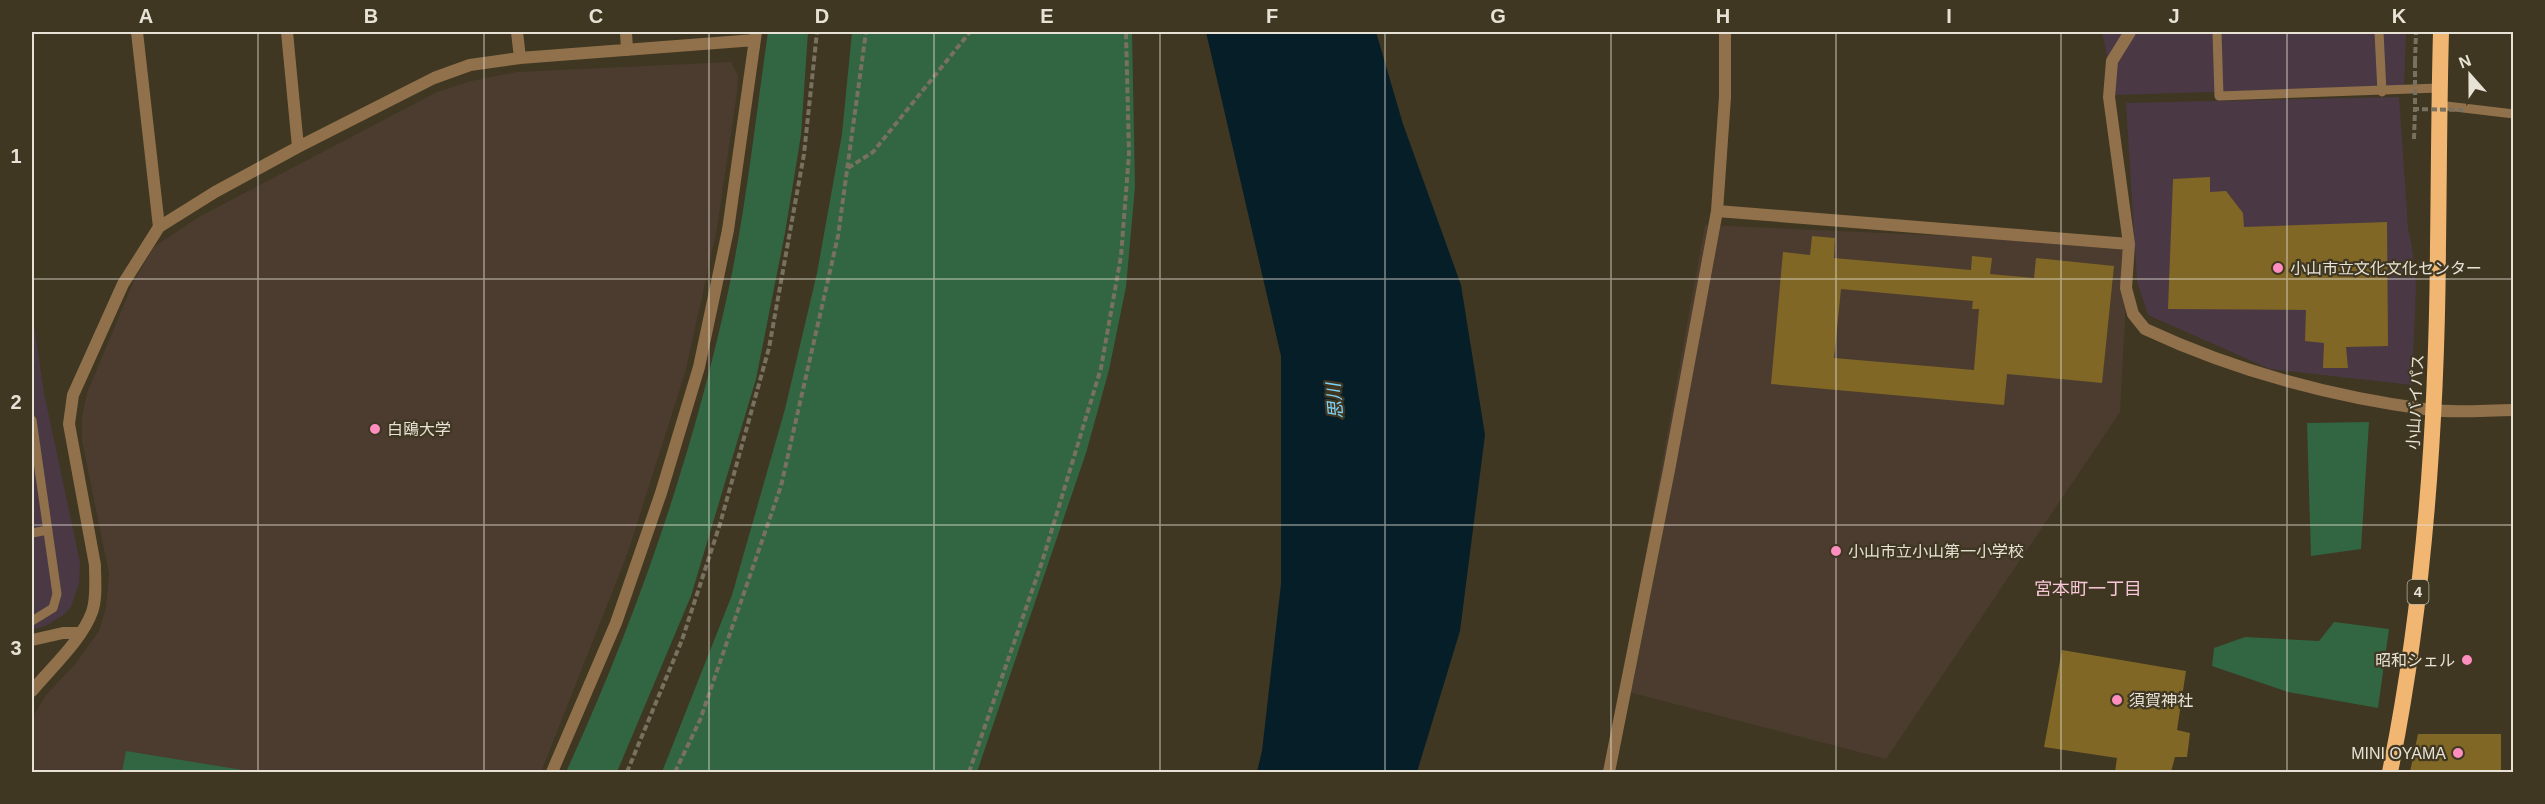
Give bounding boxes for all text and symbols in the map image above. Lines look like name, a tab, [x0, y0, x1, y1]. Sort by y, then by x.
text: A	[139, 5, 153, 27]
text: B	[364, 5, 378, 27]
text: C	[589, 5, 603, 27]
text: D	[815, 5, 829, 27]
text: E	[1040, 5, 1054, 27]
text: F	[1266, 5, 1278, 27]
text: G	[1490, 5, 1506, 27]
text: H	[1716, 5, 1730, 27]
text: I	[1946, 5, 1952, 27]
text: J	[2168, 5, 2180, 27]
text: K	[2392, 5, 2407, 27]
north arrow	[2440, 45, 2500, 105]
text: N	[2456, 51, 2473, 71]
text: 1	[10, 145, 22, 167]
place label: 小山市立文化文化センター	[2290, 260, 2482, 277]
marker: 小山市立文化文化センター	[2271, 261, 2285, 275]
street label: 小山バイパス	[2405, 354, 2426, 450]
water label: 思川	[1323, 380, 1347, 420]
text: 2	[10, 391, 22, 413]
place label: 白鴎大学	[387, 420, 451, 438]
marker: 白鴎大学	[368, 422, 382, 436]
place label: 小山市立小山第一小学校	[1848, 543, 2024, 560]
marker: 小山市立小山第一小学校	[1829, 544, 1843, 558]
district label: 宮本町一丁目	[2034, 579, 2142, 599]
road number: 4	[2408, 580, 2428, 604]
text: 3	[10, 637, 22, 659]
place label: 昭和シェル	[2375, 652, 2455, 669]
marker: 昭和シェル	[2460, 653, 2474, 667]
place label: 須賀神社	[2129, 692, 2193, 709]
marker: 須賀神社	[2110, 693, 2124, 707]
place label: MINI OYAMA	[2351, 745, 2446, 762]
marker: MINI OYAMA	[2451, 746, 2465, 760]

